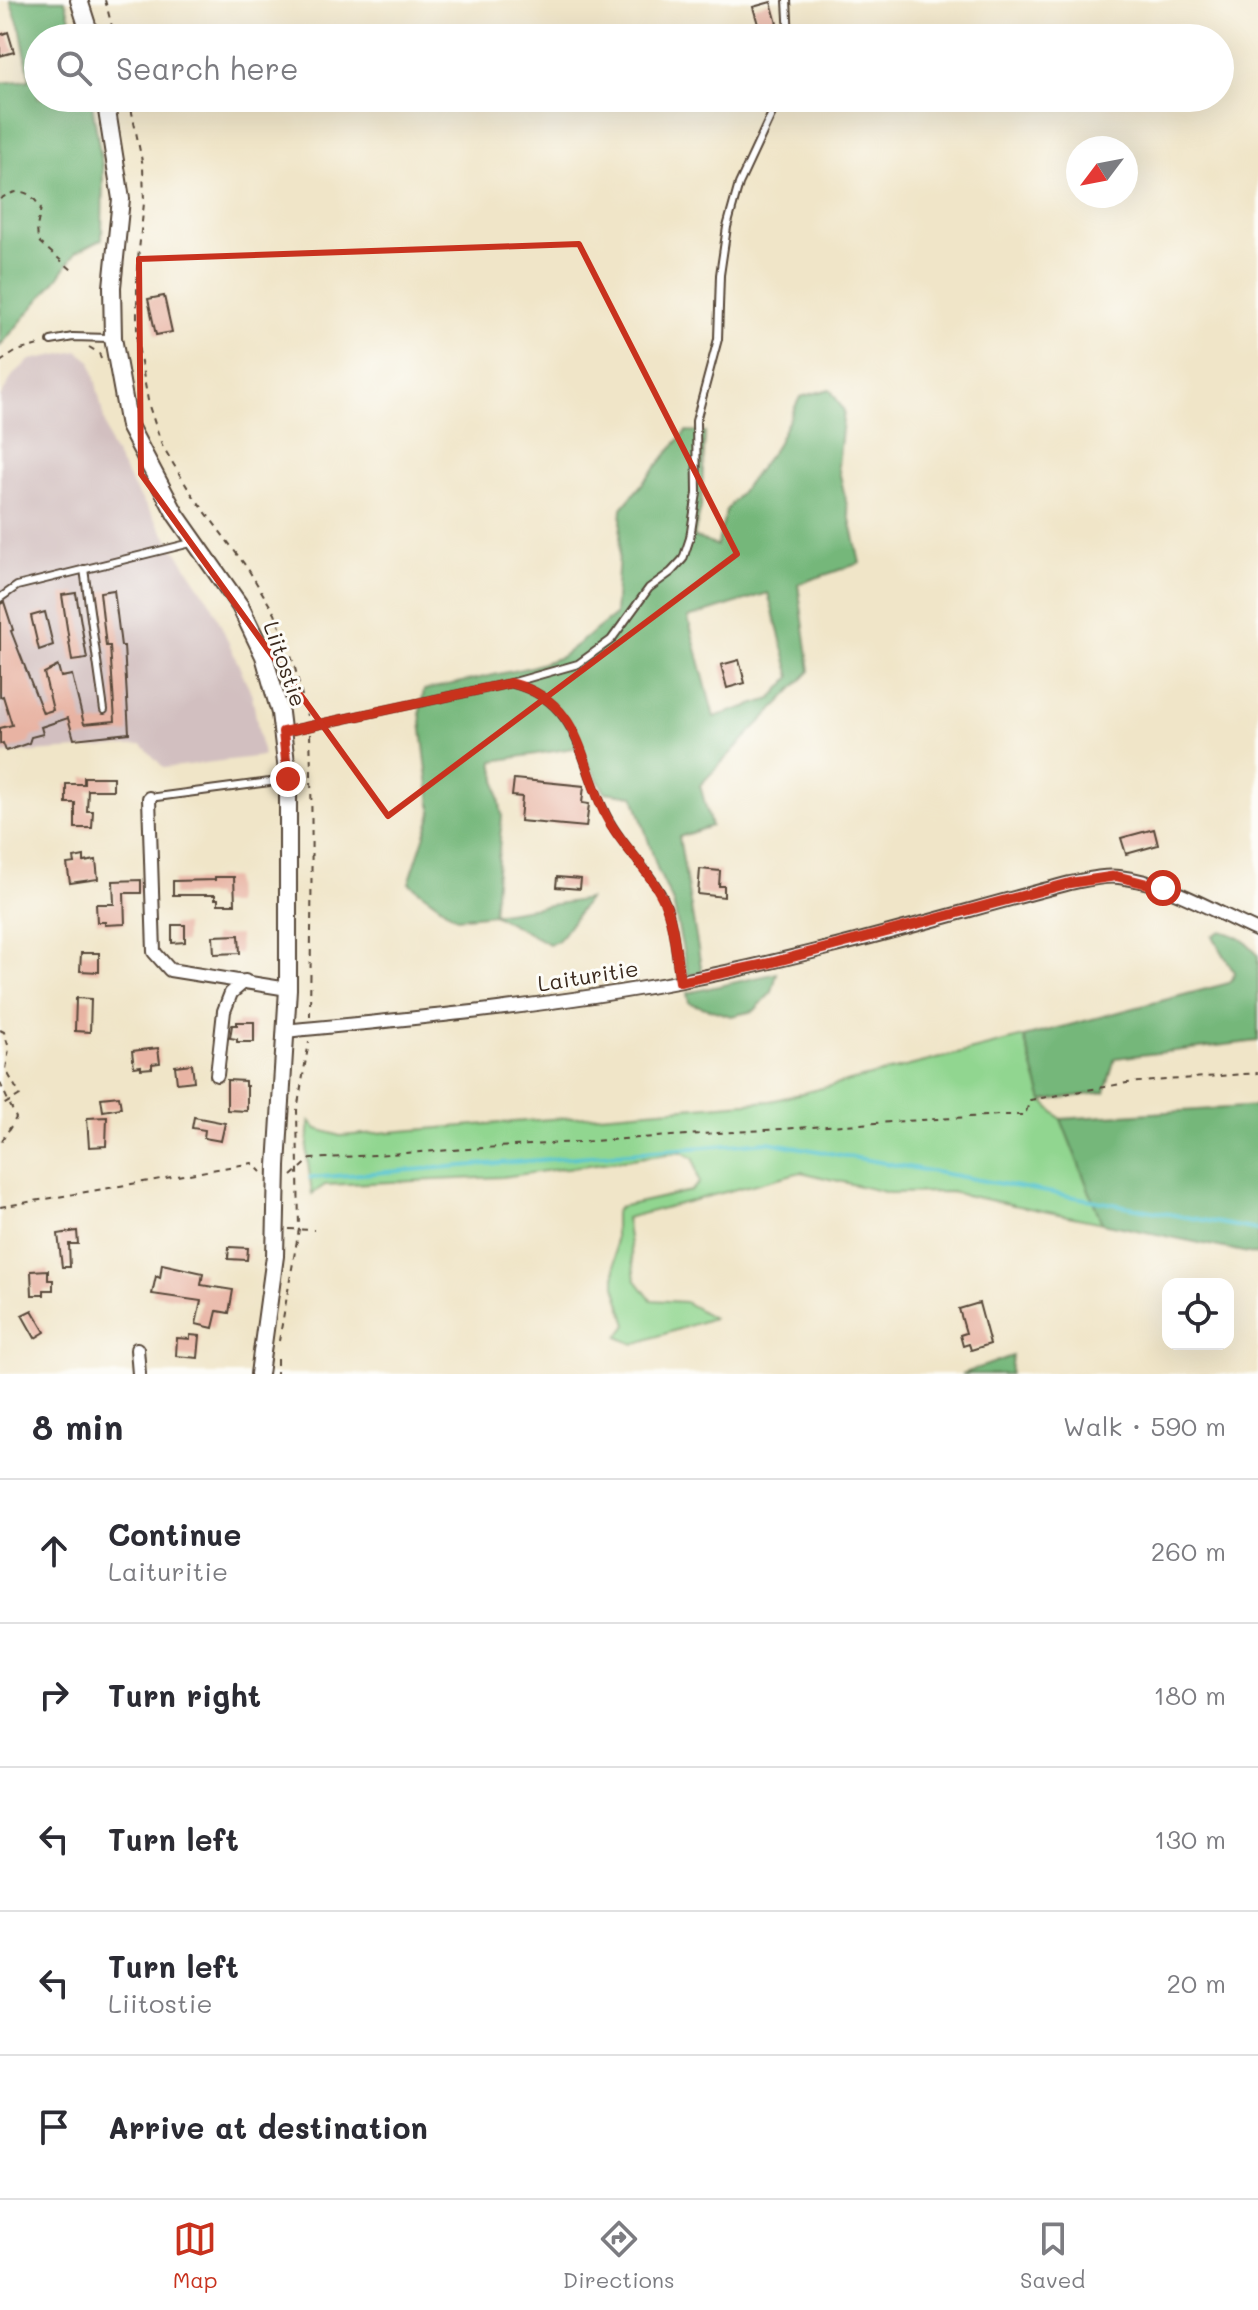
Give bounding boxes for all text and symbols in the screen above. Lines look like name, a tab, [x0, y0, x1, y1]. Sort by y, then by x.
search box	[24, 24, 1234, 112]
icon: search	[52, 46, 96, 90]
text: Search here	[116, 48, 299, 88]
north arrow	[1066, 136, 1138, 208]
street label: Liitostie	[257, 617, 314, 710]
route end	[270, 761, 306, 797]
route start	[1145, 870, 1181, 906]
street label: Laituritie	[536, 953, 640, 998]
map controls	[1162, 1278, 1234, 1350]
button: locate	[1162, 1278, 1234, 1350]
text: 8 min	[32, 1404, 123, 1449]
text: Walk · 590 m	[1063, 1409, 1226, 1443]
text: Continue	[108, 1514, 241, 1554]
icon: ahead	[32, 1529, 76, 1573]
text: 260 m	[1151, 1534, 1226, 1568]
text: Laituritie	[108, 1554, 228, 1588]
icon: right	[32, 1673, 76, 1717]
text: Turn right	[108, 1675, 261, 1715]
text: 180 m	[1154, 1678, 1226, 1712]
icon: left	[32, 1817, 76, 1861]
text: Turn left	[108, 1819, 239, 1859]
text: 130 m	[1154, 1822, 1226, 1856]
text: Turn left	[108, 1946, 239, 1986]
icon: left	[32, 1961, 76, 2005]
text: 20 m	[1166, 1966, 1226, 2000]
text: Liitostie	[108, 1986, 213, 2020]
icon: arrive	[32, 2105, 76, 2149]
text: Arrive at destination	[108, 2107, 428, 2147]
tab: Map	[173, 2217, 218, 2294]
tab: Directions	[563, 2217, 675, 2294]
tab: Saved	[1020, 2217, 1085, 2294]

